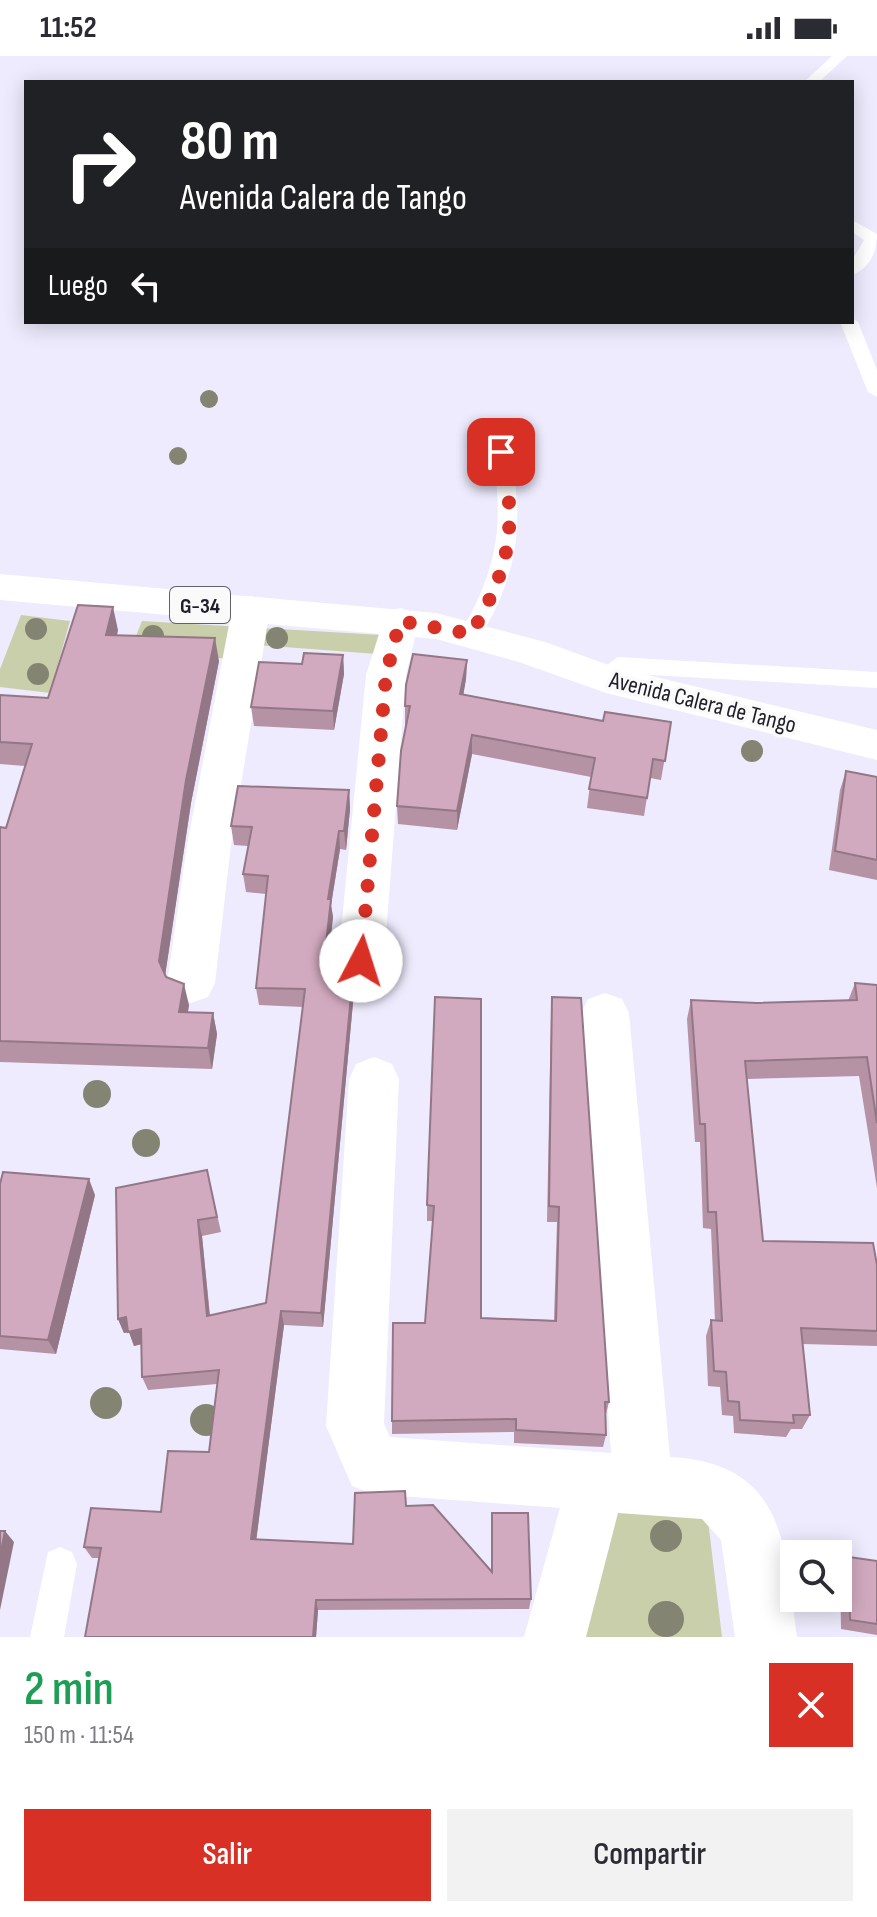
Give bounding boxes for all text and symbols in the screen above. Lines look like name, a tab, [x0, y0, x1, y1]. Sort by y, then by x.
text: 11:52	[40, 10, 97, 46]
text: 80 m	[180, 109, 279, 176]
icon: right	[48, 112, 152, 216]
text: Avenida Calera de Tango	[180, 177, 467, 220]
icon: left	[124, 264, 168, 308]
text: Luego	[48, 268, 108, 304]
pin	[467, 418, 535, 486]
icon: arrive	[479, 430, 523, 474]
road number: G-34	[170, 587, 230, 623]
street label: Avenida Calera de Tango	[606, 665, 799, 740]
position arrow	[319, 919, 403, 1003]
map controls	[780, 1540, 852, 1612]
button: search	[780, 1540, 852, 1612]
text: 2 min	[24, 1661, 114, 1718]
button: close	[769, 1663, 853, 1747]
text: 150 m · 11:54	[24, 1720, 134, 1751]
button: Salir	[24, 1809, 431, 1901]
button: Compartir	[447, 1809, 853, 1901]

